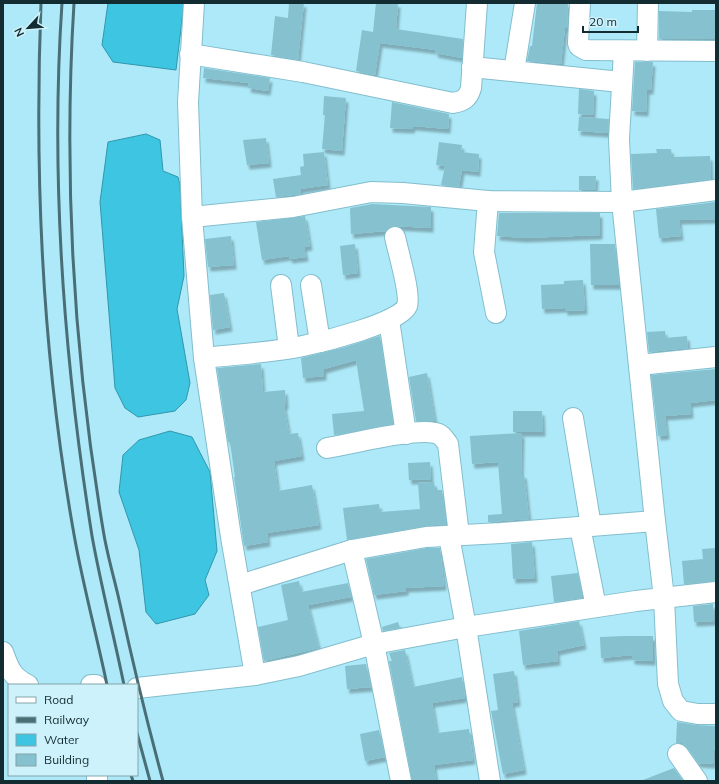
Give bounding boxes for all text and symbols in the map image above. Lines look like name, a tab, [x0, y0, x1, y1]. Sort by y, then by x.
north arrow	[8, 8, 48, 48]
scale bar	[583, 8, 638, 34]
text: 20 m	[589, 14, 617, 29]
text: N	[11, 26, 27, 39]
legend	[8, 684, 138, 776]
text: Road	[44, 692, 73, 707]
text: Railway	[44, 712, 90, 727]
text: Water	[44, 732, 80, 747]
text: Building	[44, 752, 89, 767]

